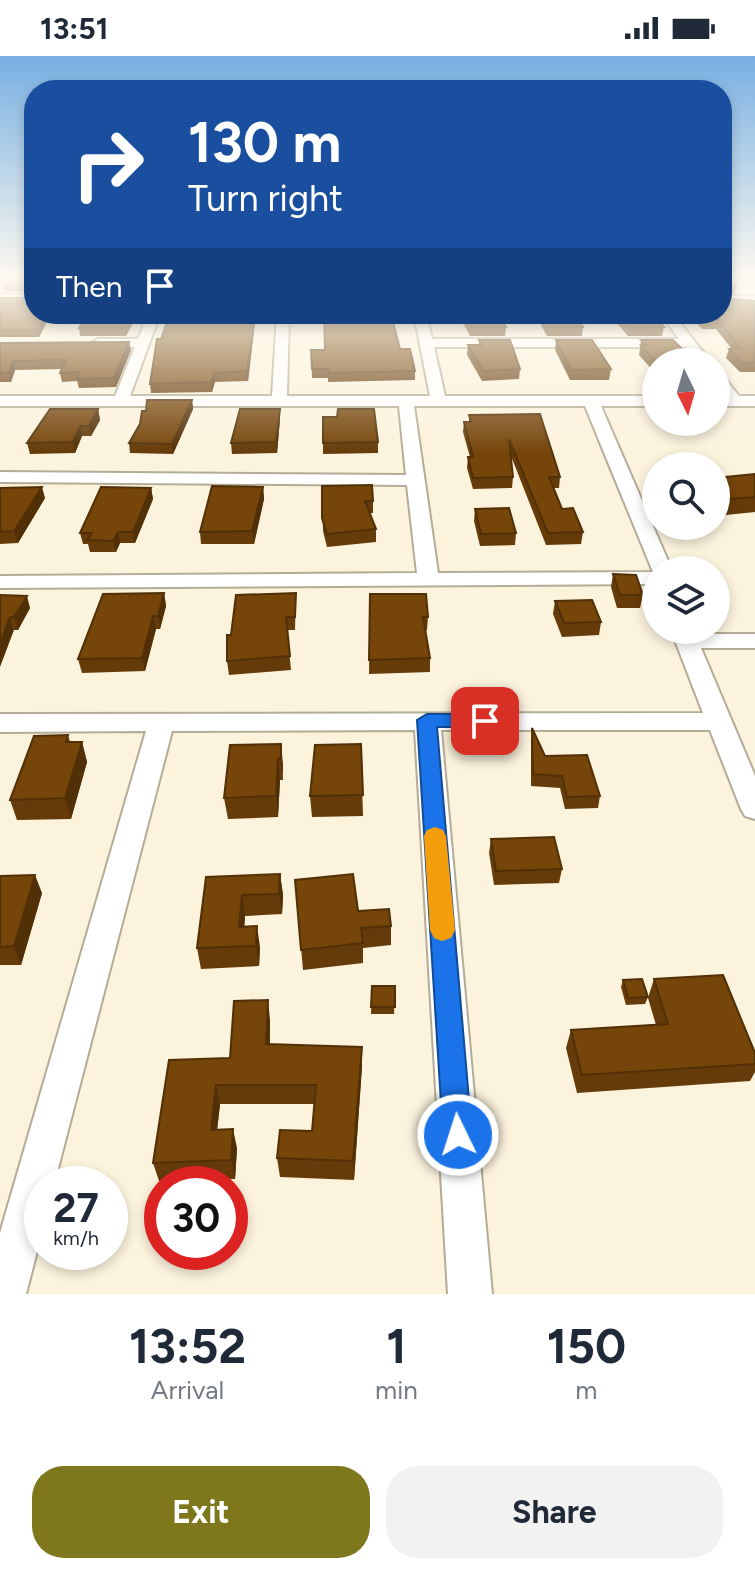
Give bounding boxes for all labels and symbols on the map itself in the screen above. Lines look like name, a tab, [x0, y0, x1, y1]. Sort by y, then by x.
north arrow	[642, 348, 730, 436]
pin	[451, 687, 519, 755]
position arrow	[416, 1093, 500, 1177]
speed limit sign: 30	[144, 1166, 248, 1270]

